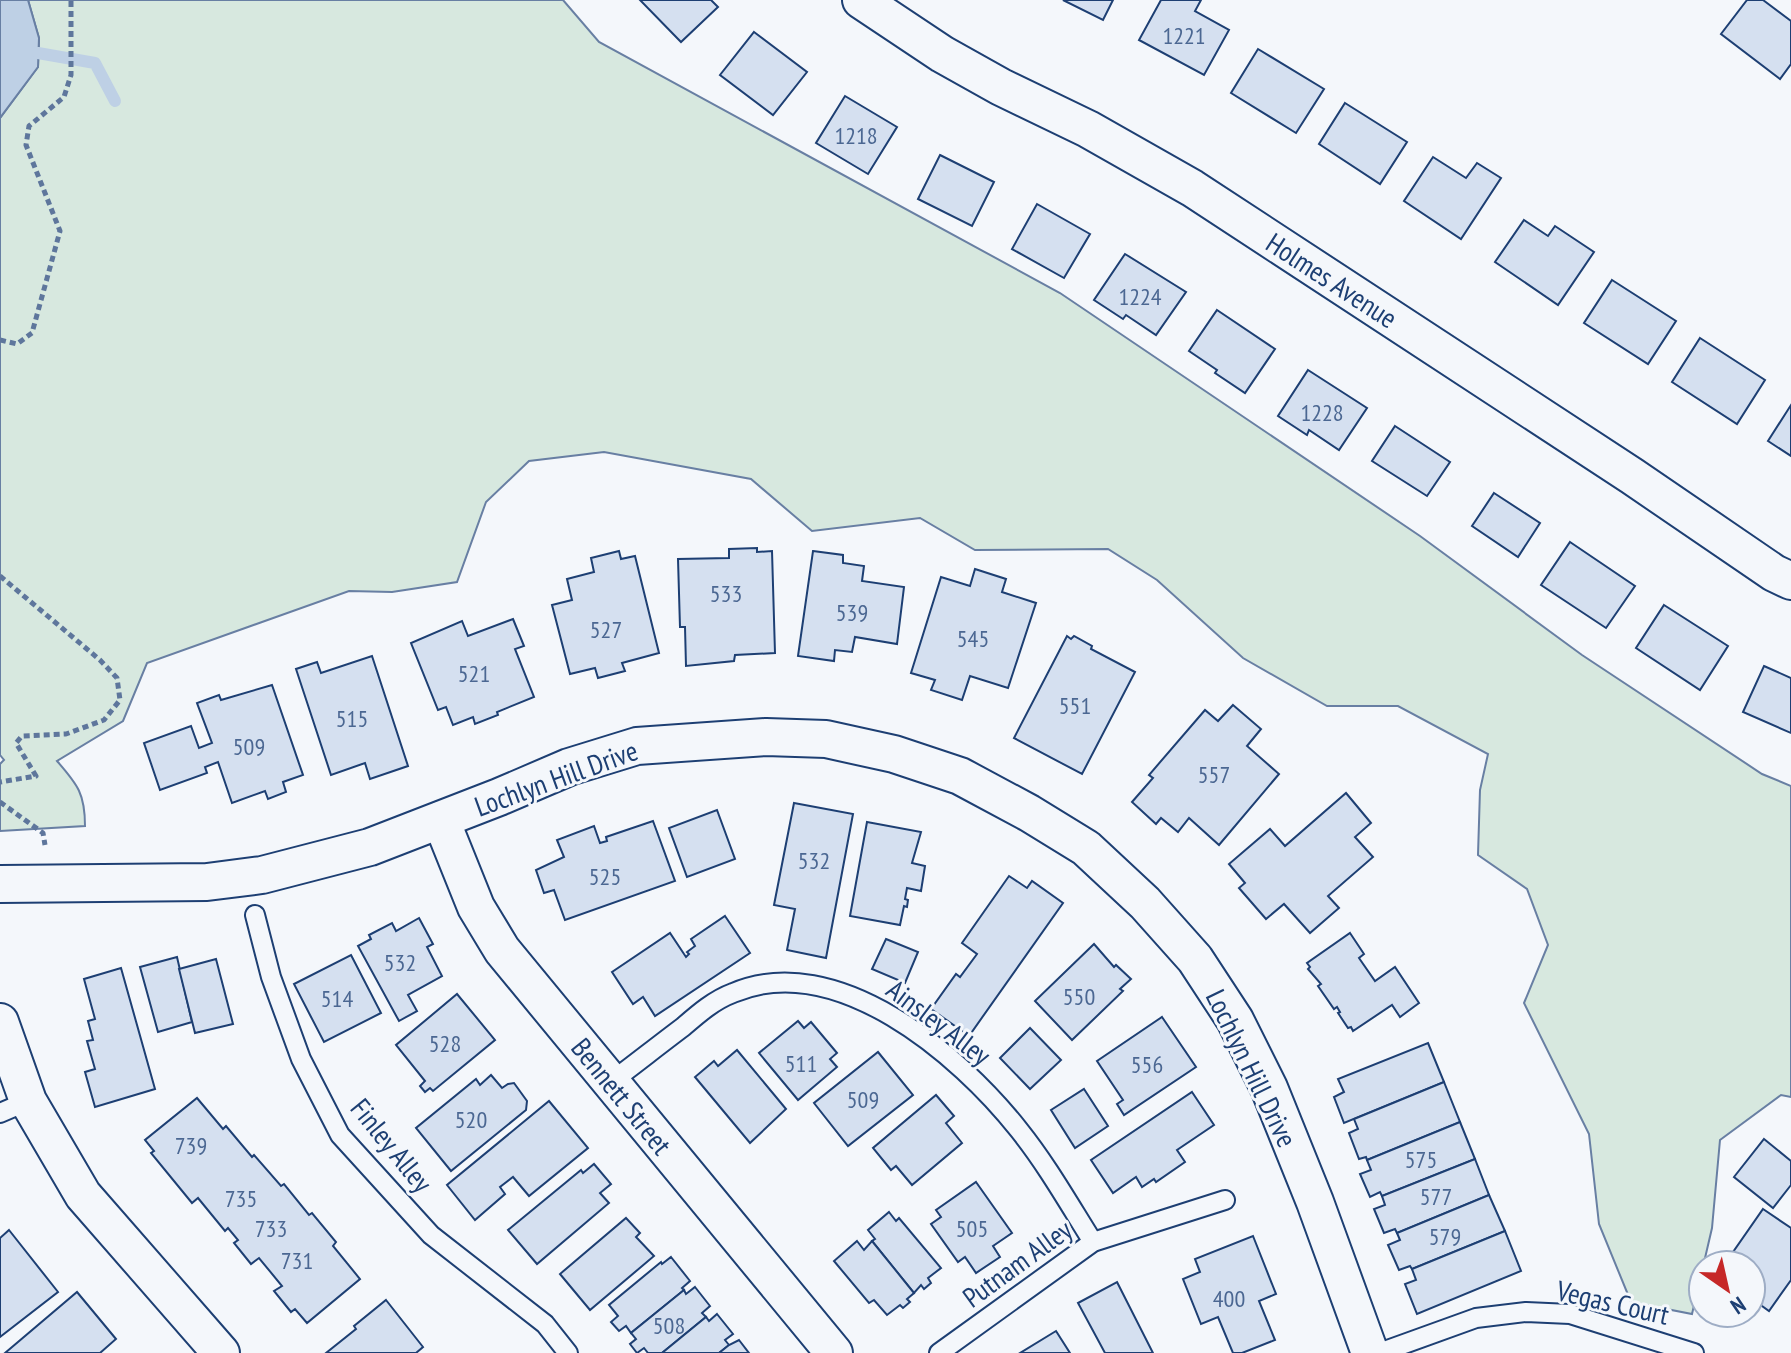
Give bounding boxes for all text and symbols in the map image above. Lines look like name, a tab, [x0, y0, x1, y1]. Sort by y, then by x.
house number: 1221	[1162, 20, 1206, 51]
house number: 1218	[834, 120, 878, 151]
street label: Holmes Avenue	[1259, 224, 1405, 336]
house number: 1224	[1118, 281, 1162, 312]
house number: 1228	[1300, 397, 1344, 428]
house number: 533	[710, 578, 742, 609]
house number: 539	[836, 597, 868, 628]
house number: 527	[590, 614, 622, 645]
house number: 545	[957, 623, 989, 654]
house number: 521	[458, 658, 490, 689]
house number: 551	[1059, 690, 1091, 721]
house number: 515	[336, 703, 368, 734]
house number: 509	[233, 731, 265, 762]
street label: Lochlyn Hill Drive	[469, 731, 643, 825]
house number: 557	[1198, 759, 1230, 790]
house number: 532	[798, 845, 830, 876]
house number: 525	[589, 861, 621, 892]
house number: 532	[384, 947, 416, 978]
street label: Ainsley Alley	[879, 971, 999, 1074]
house number: 550	[1063, 981, 1095, 1012]
house number: 514	[321, 983, 353, 1014]
street label: Lochlyn Hill Drive	[1198, 983, 1306, 1153]
house number: 528	[429, 1028, 461, 1059]
street label: Bennett Street	[564, 1030, 681, 1162]
house number: 511	[785, 1048, 817, 1079]
house number: 556	[1131, 1049, 1163, 1080]
house number: 509	[847, 1084, 879, 1115]
street label: Finley Alley	[343, 1090, 441, 1200]
house number: 520	[455, 1104, 487, 1135]
house number: 739	[175, 1130, 207, 1161]
house number: 575	[1405, 1144, 1437, 1175]
house number: 577	[1420, 1181, 1452, 1212]
house number: 735	[225, 1183, 257, 1214]
street label: Putnam Alley	[955, 1211, 1079, 1315]
house number: 733	[255, 1213, 287, 1244]
house number: 505	[956, 1213, 988, 1244]
house number: 579	[1429, 1221, 1461, 1252]
house number: 731	[281, 1245, 313, 1276]
north arrow	[1687, 1249, 1767, 1329]
street label: Vegas Court	[1552, 1271, 1673, 1333]
house number: 400	[1213, 1283, 1245, 1314]
text: N	[1725, 1291, 1751, 1321]
house number: 508	[653, 1310, 685, 1341]

